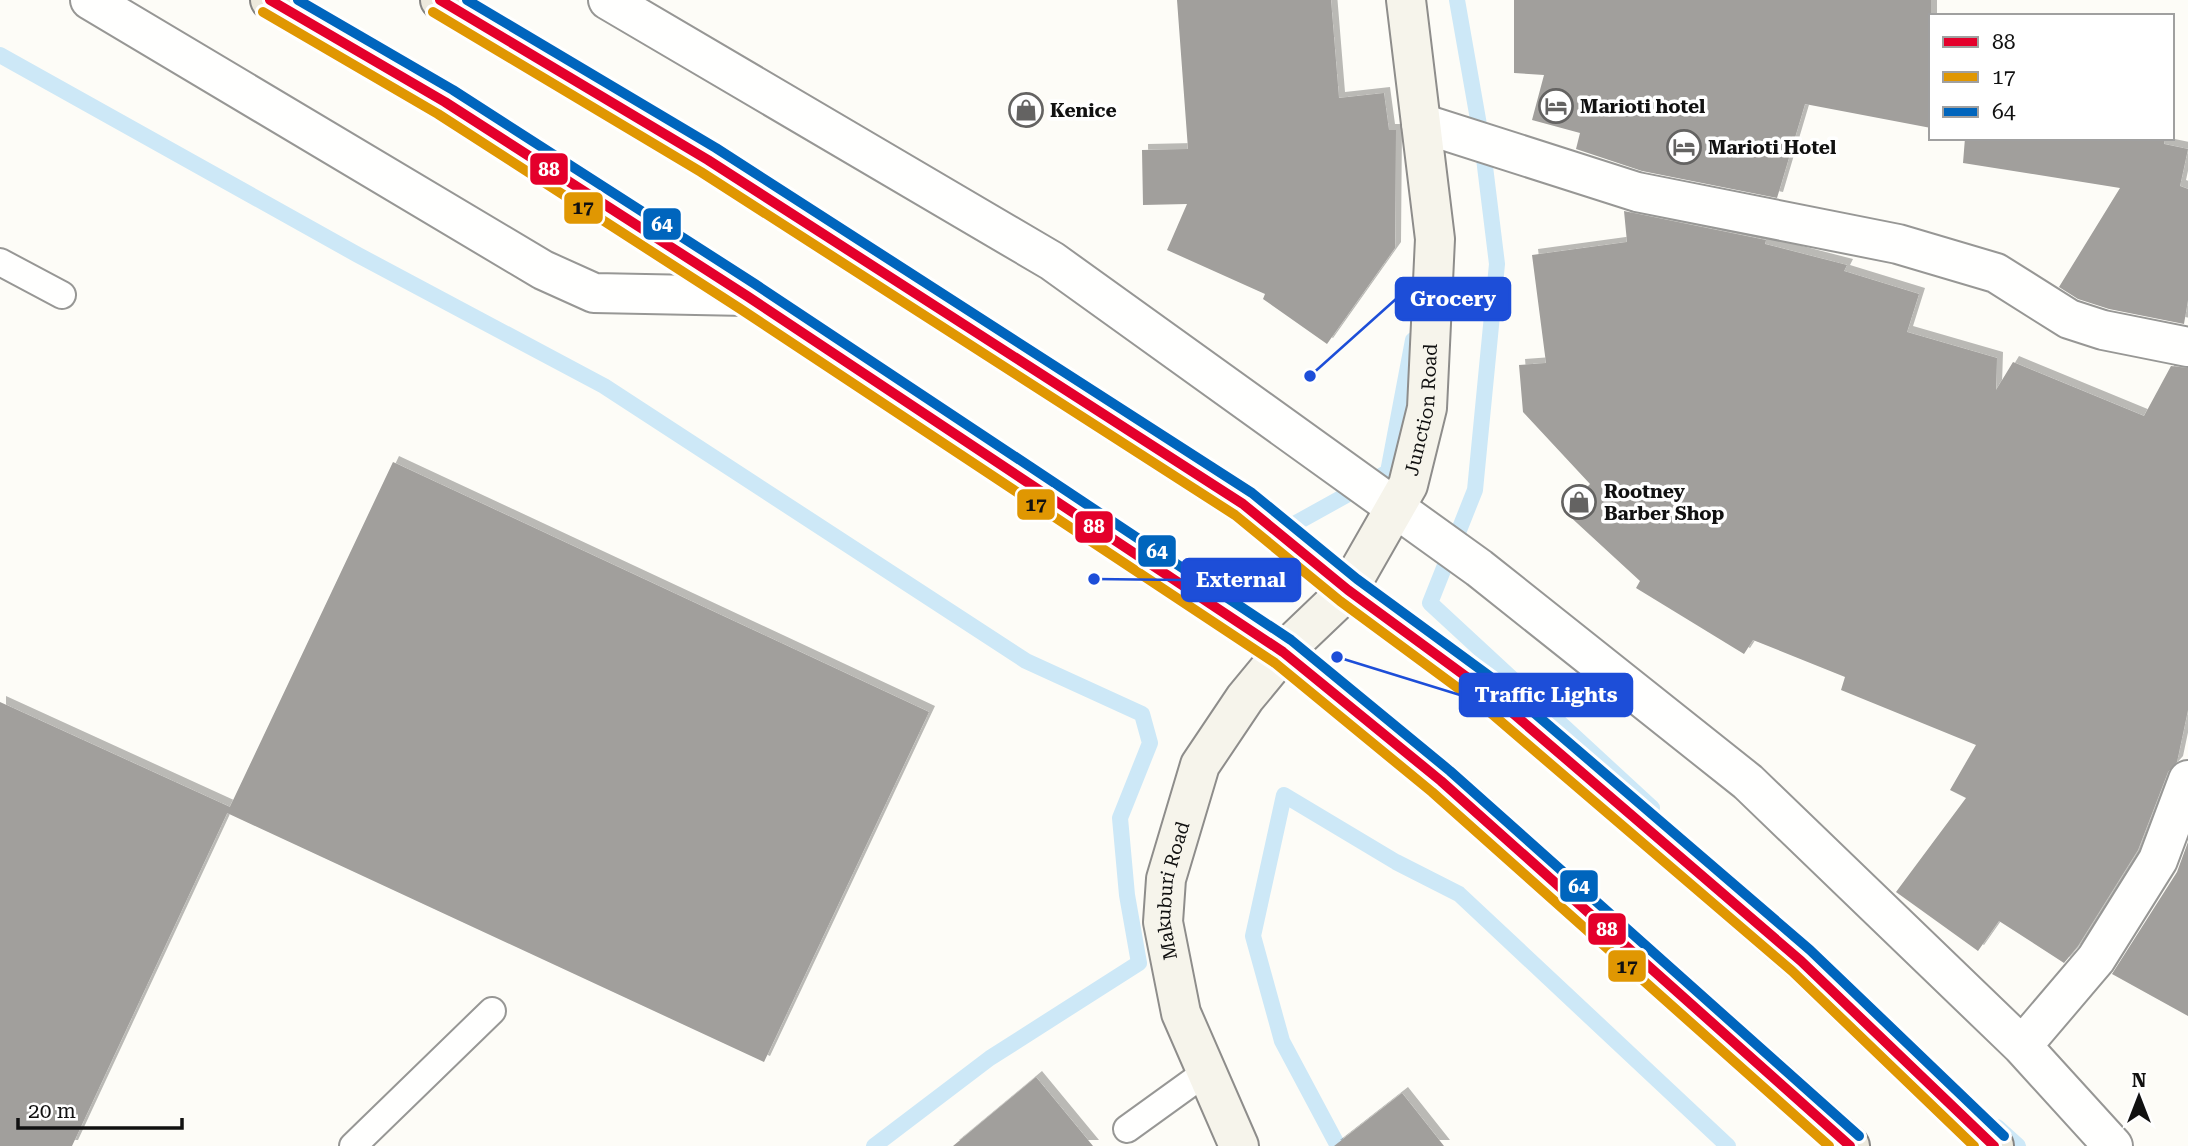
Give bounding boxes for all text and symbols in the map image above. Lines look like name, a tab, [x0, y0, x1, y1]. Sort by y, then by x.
legend	[1929, 14, 2174, 140]
text: 88	[1992, 30, 2016, 54]
text: 17	[1992, 65, 2016, 89]
hotel icon: Marioti hotel	[1537, 87, 1575, 125]
shop icon: Kenice	[1007, 91, 1045, 129]
place label: Marioti hotel	[1580, 95, 1705, 118]
place label: Kenice	[1050, 99, 1117, 122]
text: 64	[1992, 100, 2016, 124]
hotel icon: Marioti Hotel	[1665, 128, 1703, 166]
place label: Marioti Hotel	[1708, 136, 1836, 159]
line badge: 88	[529, 152, 569, 186]
text: 88	[538, 158, 560, 181]
line badge: 17	[563, 191, 604, 225]
text: 17	[572, 196, 594, 219]
line badge: 64	[642, 207, 682, 241]
text: 64	[651, 213, 673, 236]
callout: Grocery	[1396, 278, 1510, 320]
text: Grocery	[1410, 287, 1496, 311]
street label: Junction Road	[1400, 343, 1442, 478]
place label: Rootney Barber Shop	[1604, 480, 1725, 525]
shop icon: Rootney Barber Shop	[1560, 483, 1598, 521]
line badge: 17	[1016, 488, 1056, 521]
text: 17	[1025, 493, 1047, 516]
line badge: 88	[1074, 510, 1114, 544]
text: 88	[1083, 515, 1105, 538]
line badge: 64	[1137, 534, 1177, 568]
text: 64	[1146, 540, 1168, 563]
callout: External	[1182, 559, 1300, 601]
text: External	[1196, 568, 1286, 592]
callout: Traffic Lights	[1460, 674, 1632, 716]
text: Traffic Lights	[1474, 683, 1618, 707]
street label: Makuburi Road	[1152, 819, 1195, 962]
line badge: 64	[1559, 869, 1599, 903]
text: 64	[1568, 875, 1590, 898]
line badge: 88	[1587, 912, 1627, 946]
text: 88	[1596, 918, 1618, 941]
line badge: 17	[1607, 949, 1647, 983]
text: 17	[1616, 955, 1638, 978]
north arrow	[2104, 1062, 2174, 1132]
text: N	[2132, 1069, 2147, 1092]
scale bar	[18, 1086, 182, 1130]
text: 20 m	[28, 1099, 76, 1123]

